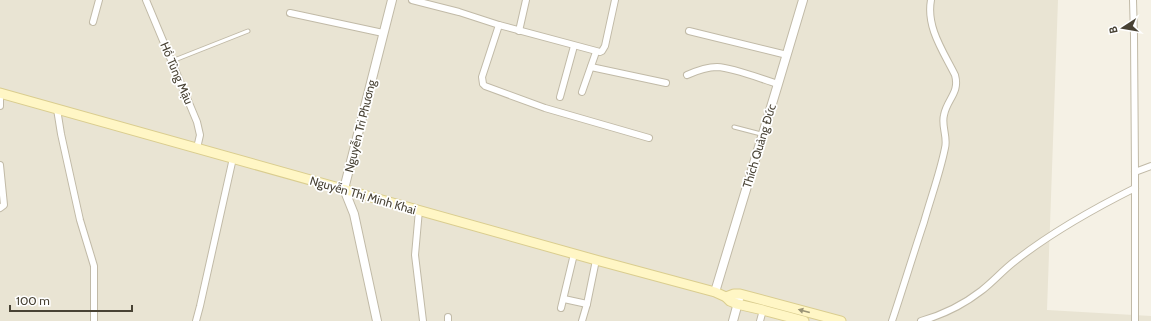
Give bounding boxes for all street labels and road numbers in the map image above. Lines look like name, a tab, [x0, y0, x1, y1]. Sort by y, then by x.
street label: Hồ Tùng Mậu	[157, 40, 197, 106]
street label: Nguyễn Tri Phương	[341, 77, 379, 174]
street label: Thích Quảng Đức	[739, 102, 779, 190]
street label: Nguyễn Thị Minh Khai	[308, 173, 418, 217]

